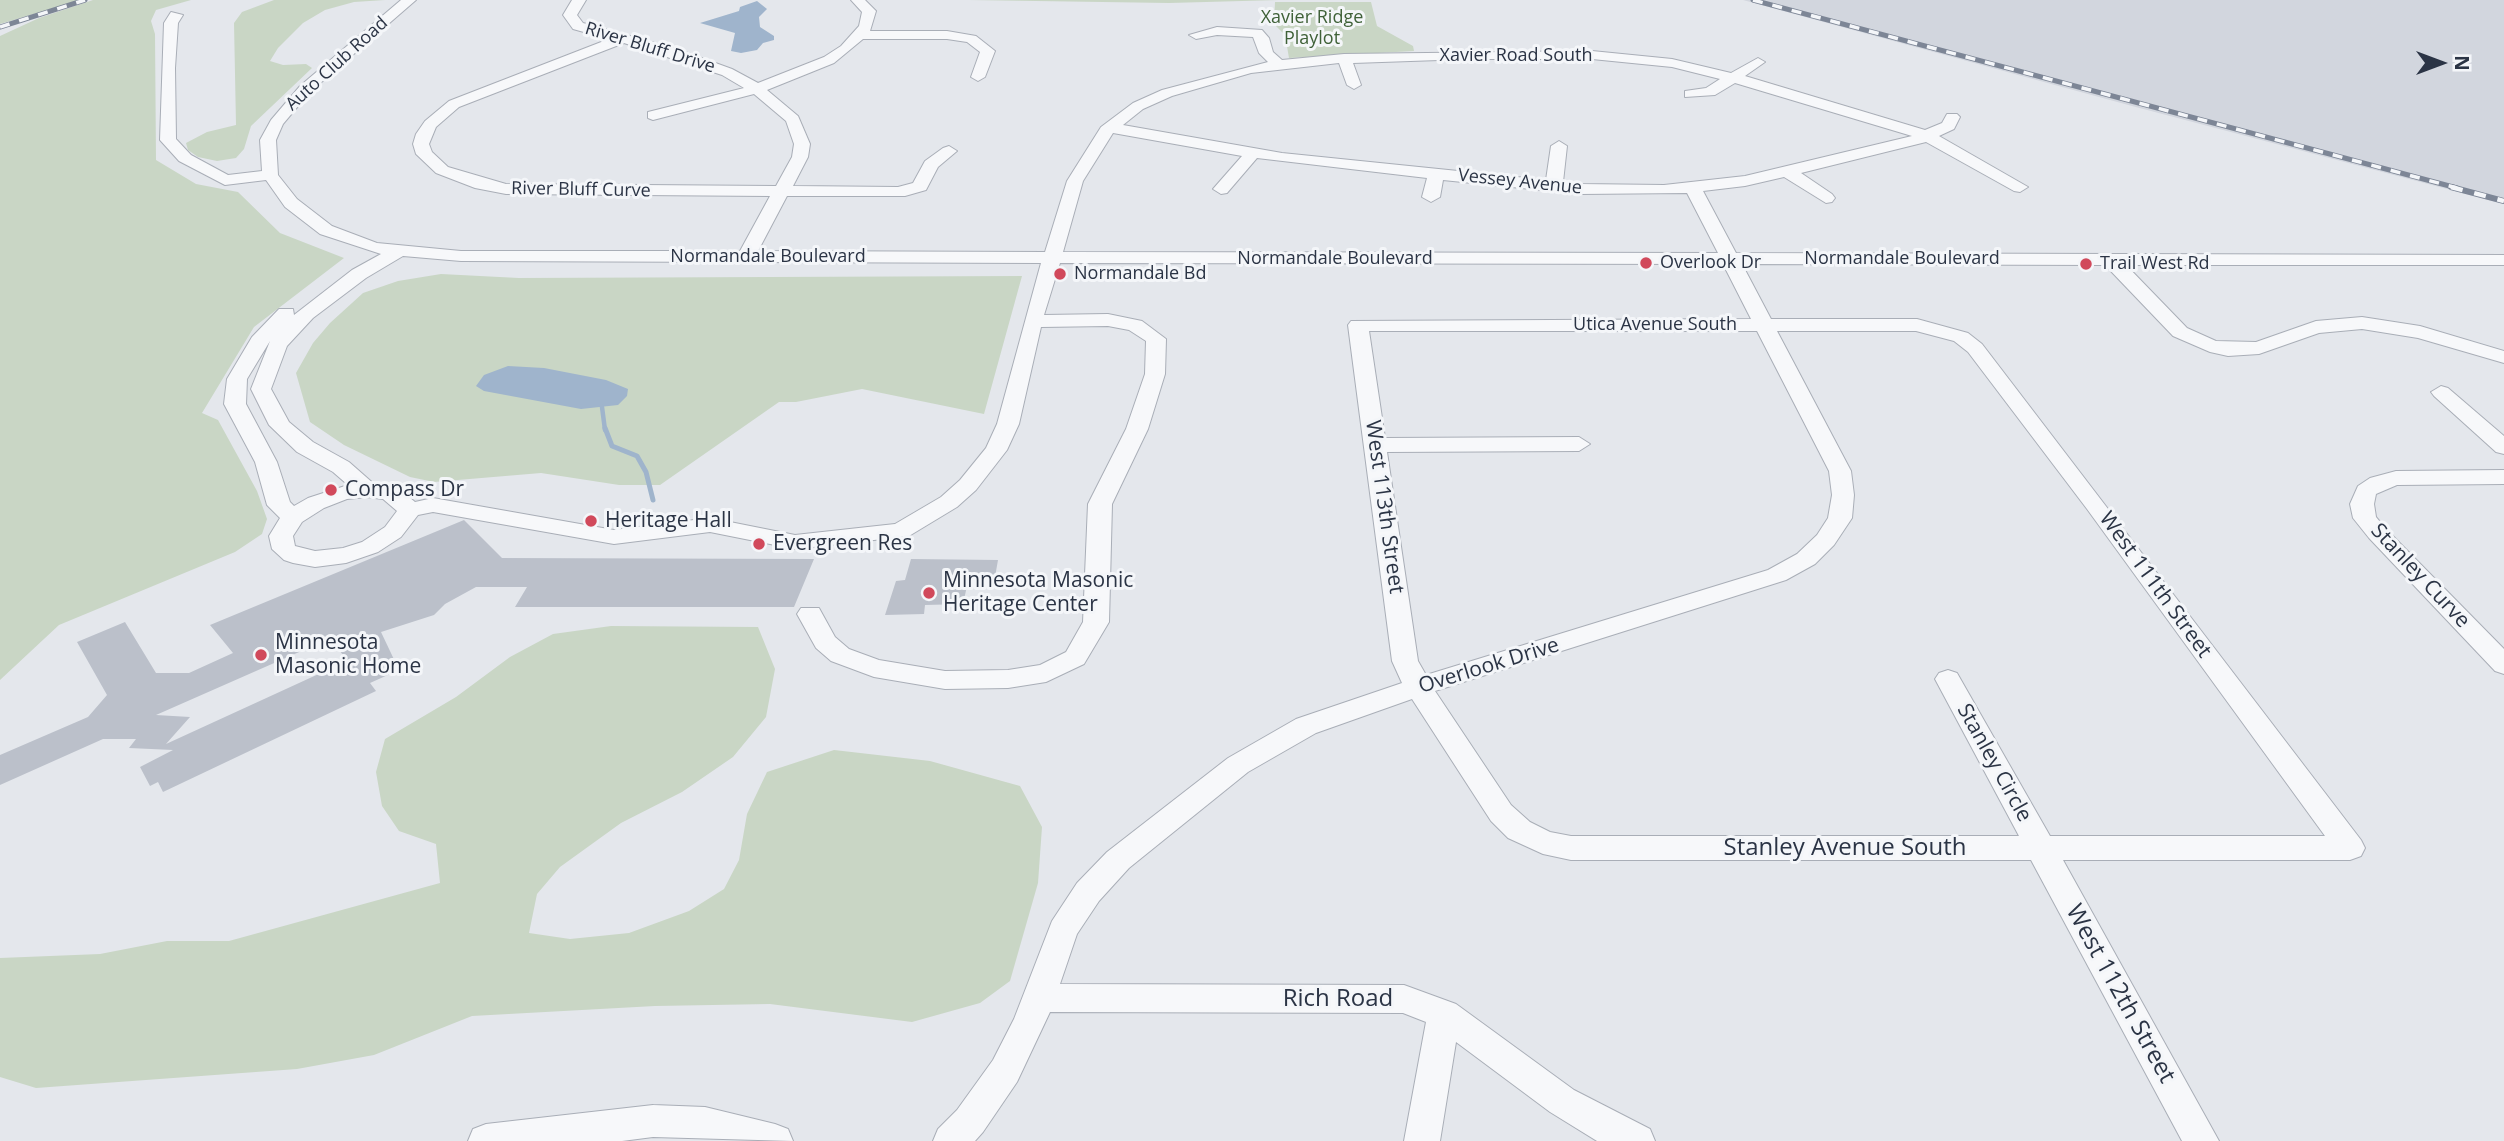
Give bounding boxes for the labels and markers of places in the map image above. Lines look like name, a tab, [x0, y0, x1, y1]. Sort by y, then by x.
place label: Overlook Dr	[1660, 252, 1761, 274]
place label: Trail West Rd	[2100, 253, 2210, 275]
marker: Overlook Dr	[1638, 255, 1654, 271]
marker: Trail West Rd	[2078, 256, 2094, 272]
place label: Normandale Bd	[1074, 263, 1206, 285]
marker: Normandale Bd	[1052, 266, 1068, 282]
place label: Compass Dr	[345, 477, 464, 503]
marker: Compass Dr	[323, 482, 339, 498]
place label: Heritage Hall	[605, 508, 732, 534]
marker: Heritage Hall	[583, 513, 599, 529]
place label: Evergreen Res	[773, 531, 912, 557]
marker: Evergreen Res	[751, 536, 767, 552]
place label: Minnesota Masonic Heritage Center	[943, 568, 1133, 618]
marker: Minnesota Masonic Heritage Center	[921, 585, 937, 601]
place label: Minnesota Masonic Home	[275, 630, 421, 680]
marker: Minnesota Masonic Home	[253, 647, 269, 663]

